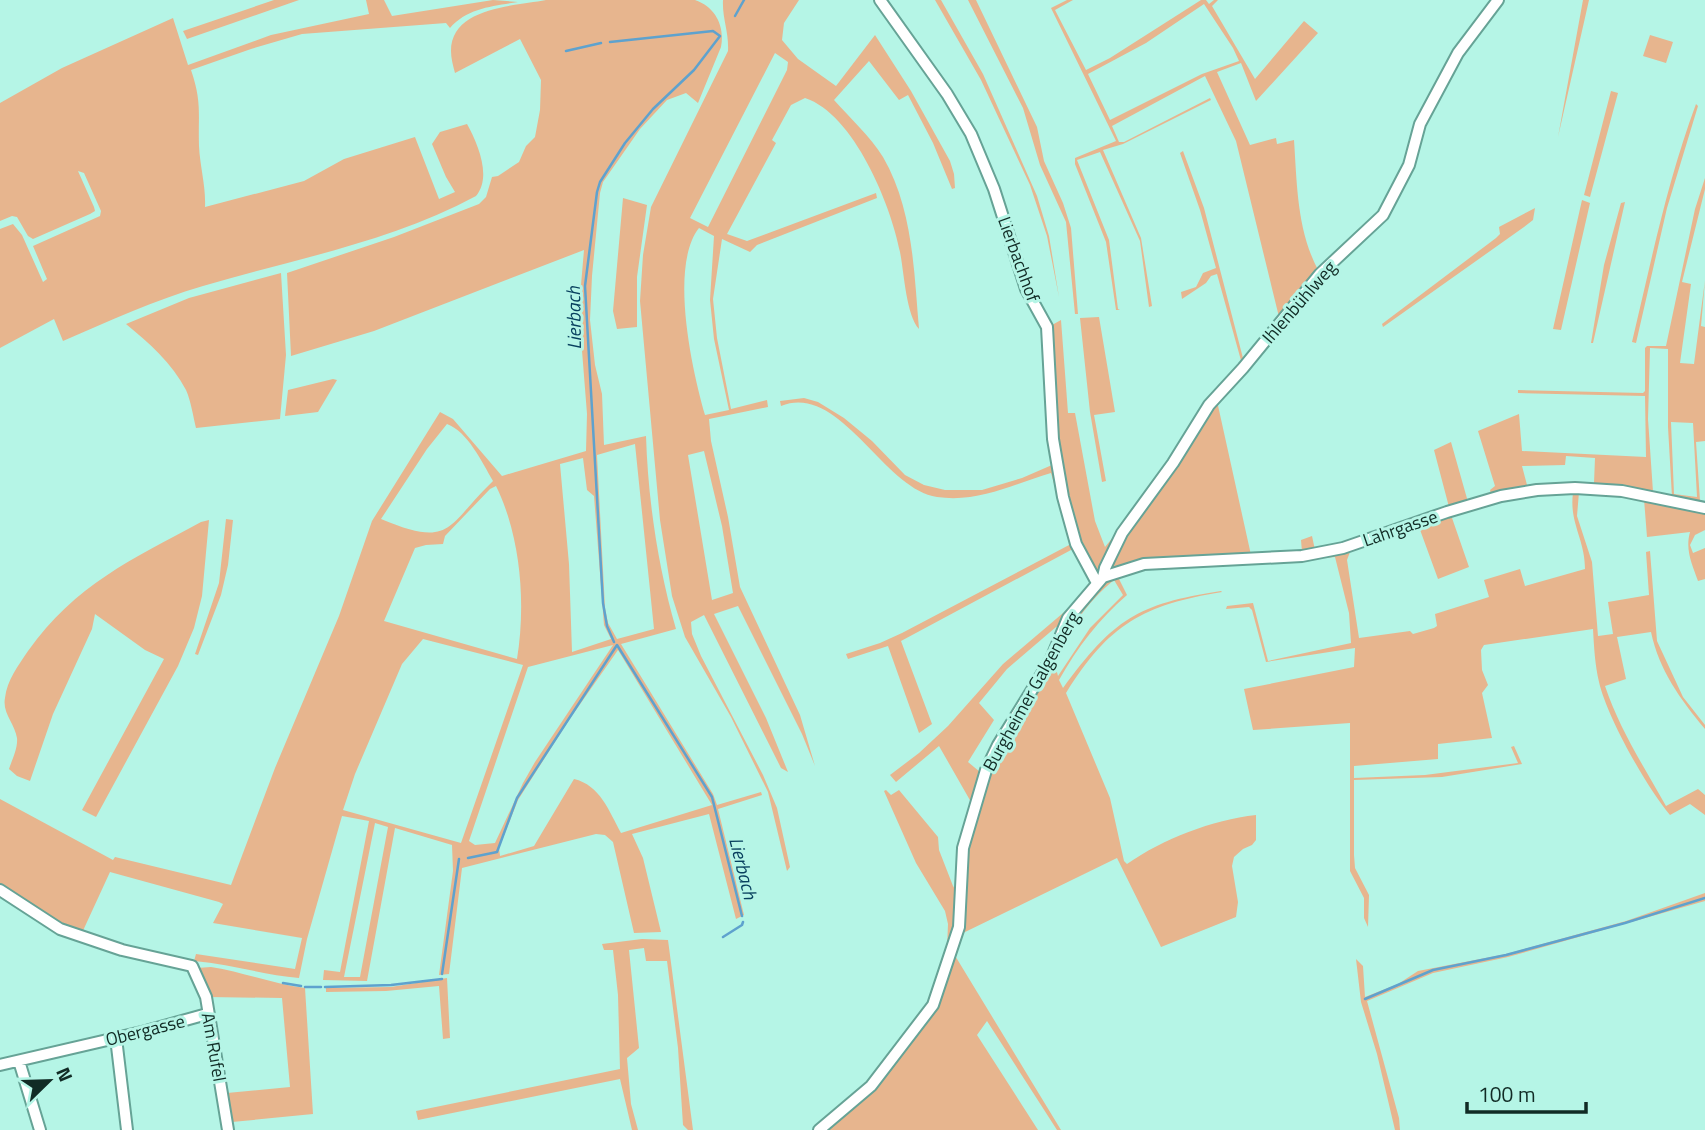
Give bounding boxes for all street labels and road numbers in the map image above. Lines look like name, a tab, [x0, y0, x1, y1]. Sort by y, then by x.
street label: Lierbachhof	[991, 213, 1047, 305]
street label: Ihlenbühlweg	[1255, 255, 1343, 349]
street label: Lahrgasse	[1359, 503, 1441, 553]
street label: Burgheimer Galgenberg	[976, 606, 1086, 776]
street label: Obergasse	[103, 1007, 187, 1053]
street label: Am Rufel	[195, 1010, 233, 1084]

